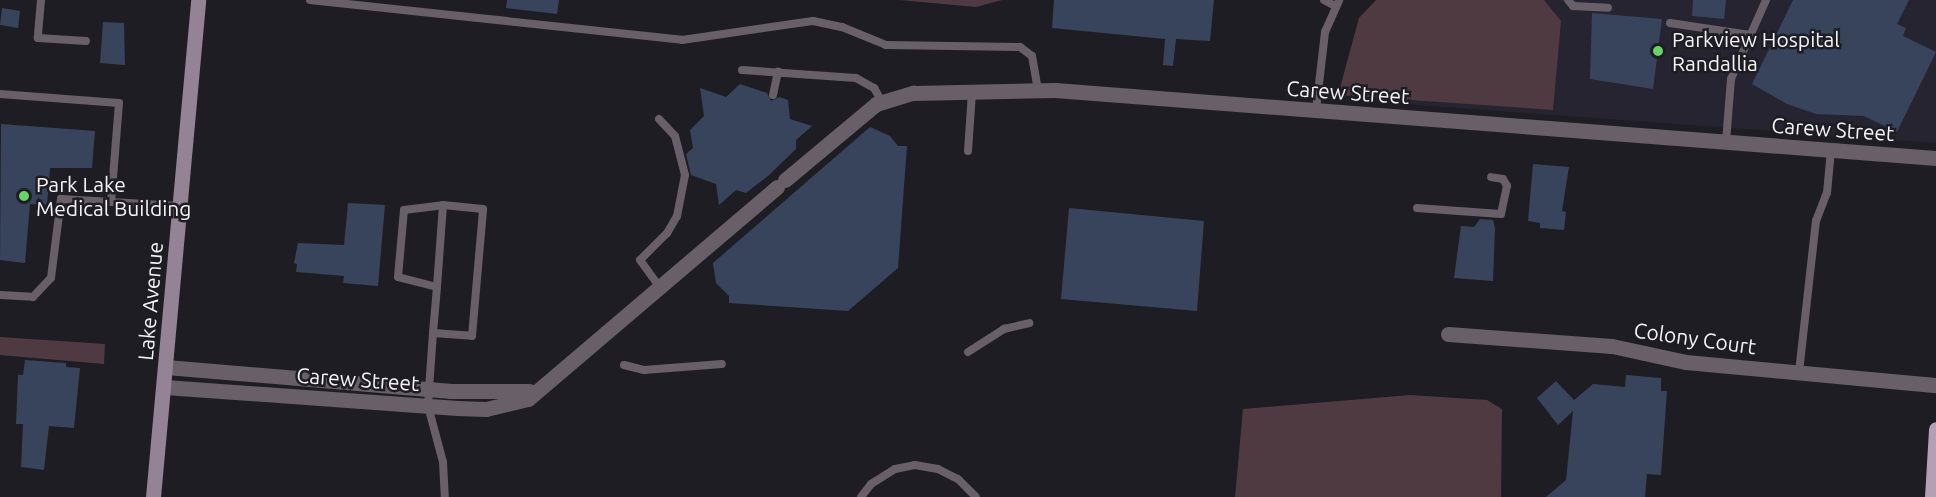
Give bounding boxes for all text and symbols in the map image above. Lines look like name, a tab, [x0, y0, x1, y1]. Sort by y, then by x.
place label: Parkview Hospital Randallia	[1672, 26, 1840, 76]
marker: Parkview Hospital Randallia	[1649, 42, 1667, 60]
street label: Carew Street	[1286, 75, 1410, 109]
street label: Carew Street	[1771, 112, 1895, 146]
place label: Park Lake Medical Building	[36, 171, 191, 221]
marker: Park Lake Medical Building	[17, 189, 31, 203]
street label: Lake Avenue	[132, 241, 168, 361]
street label: Colony Court	[1632, 317, 1758, 359]
street label: Carew Street	[296, 362, 420, 396]

